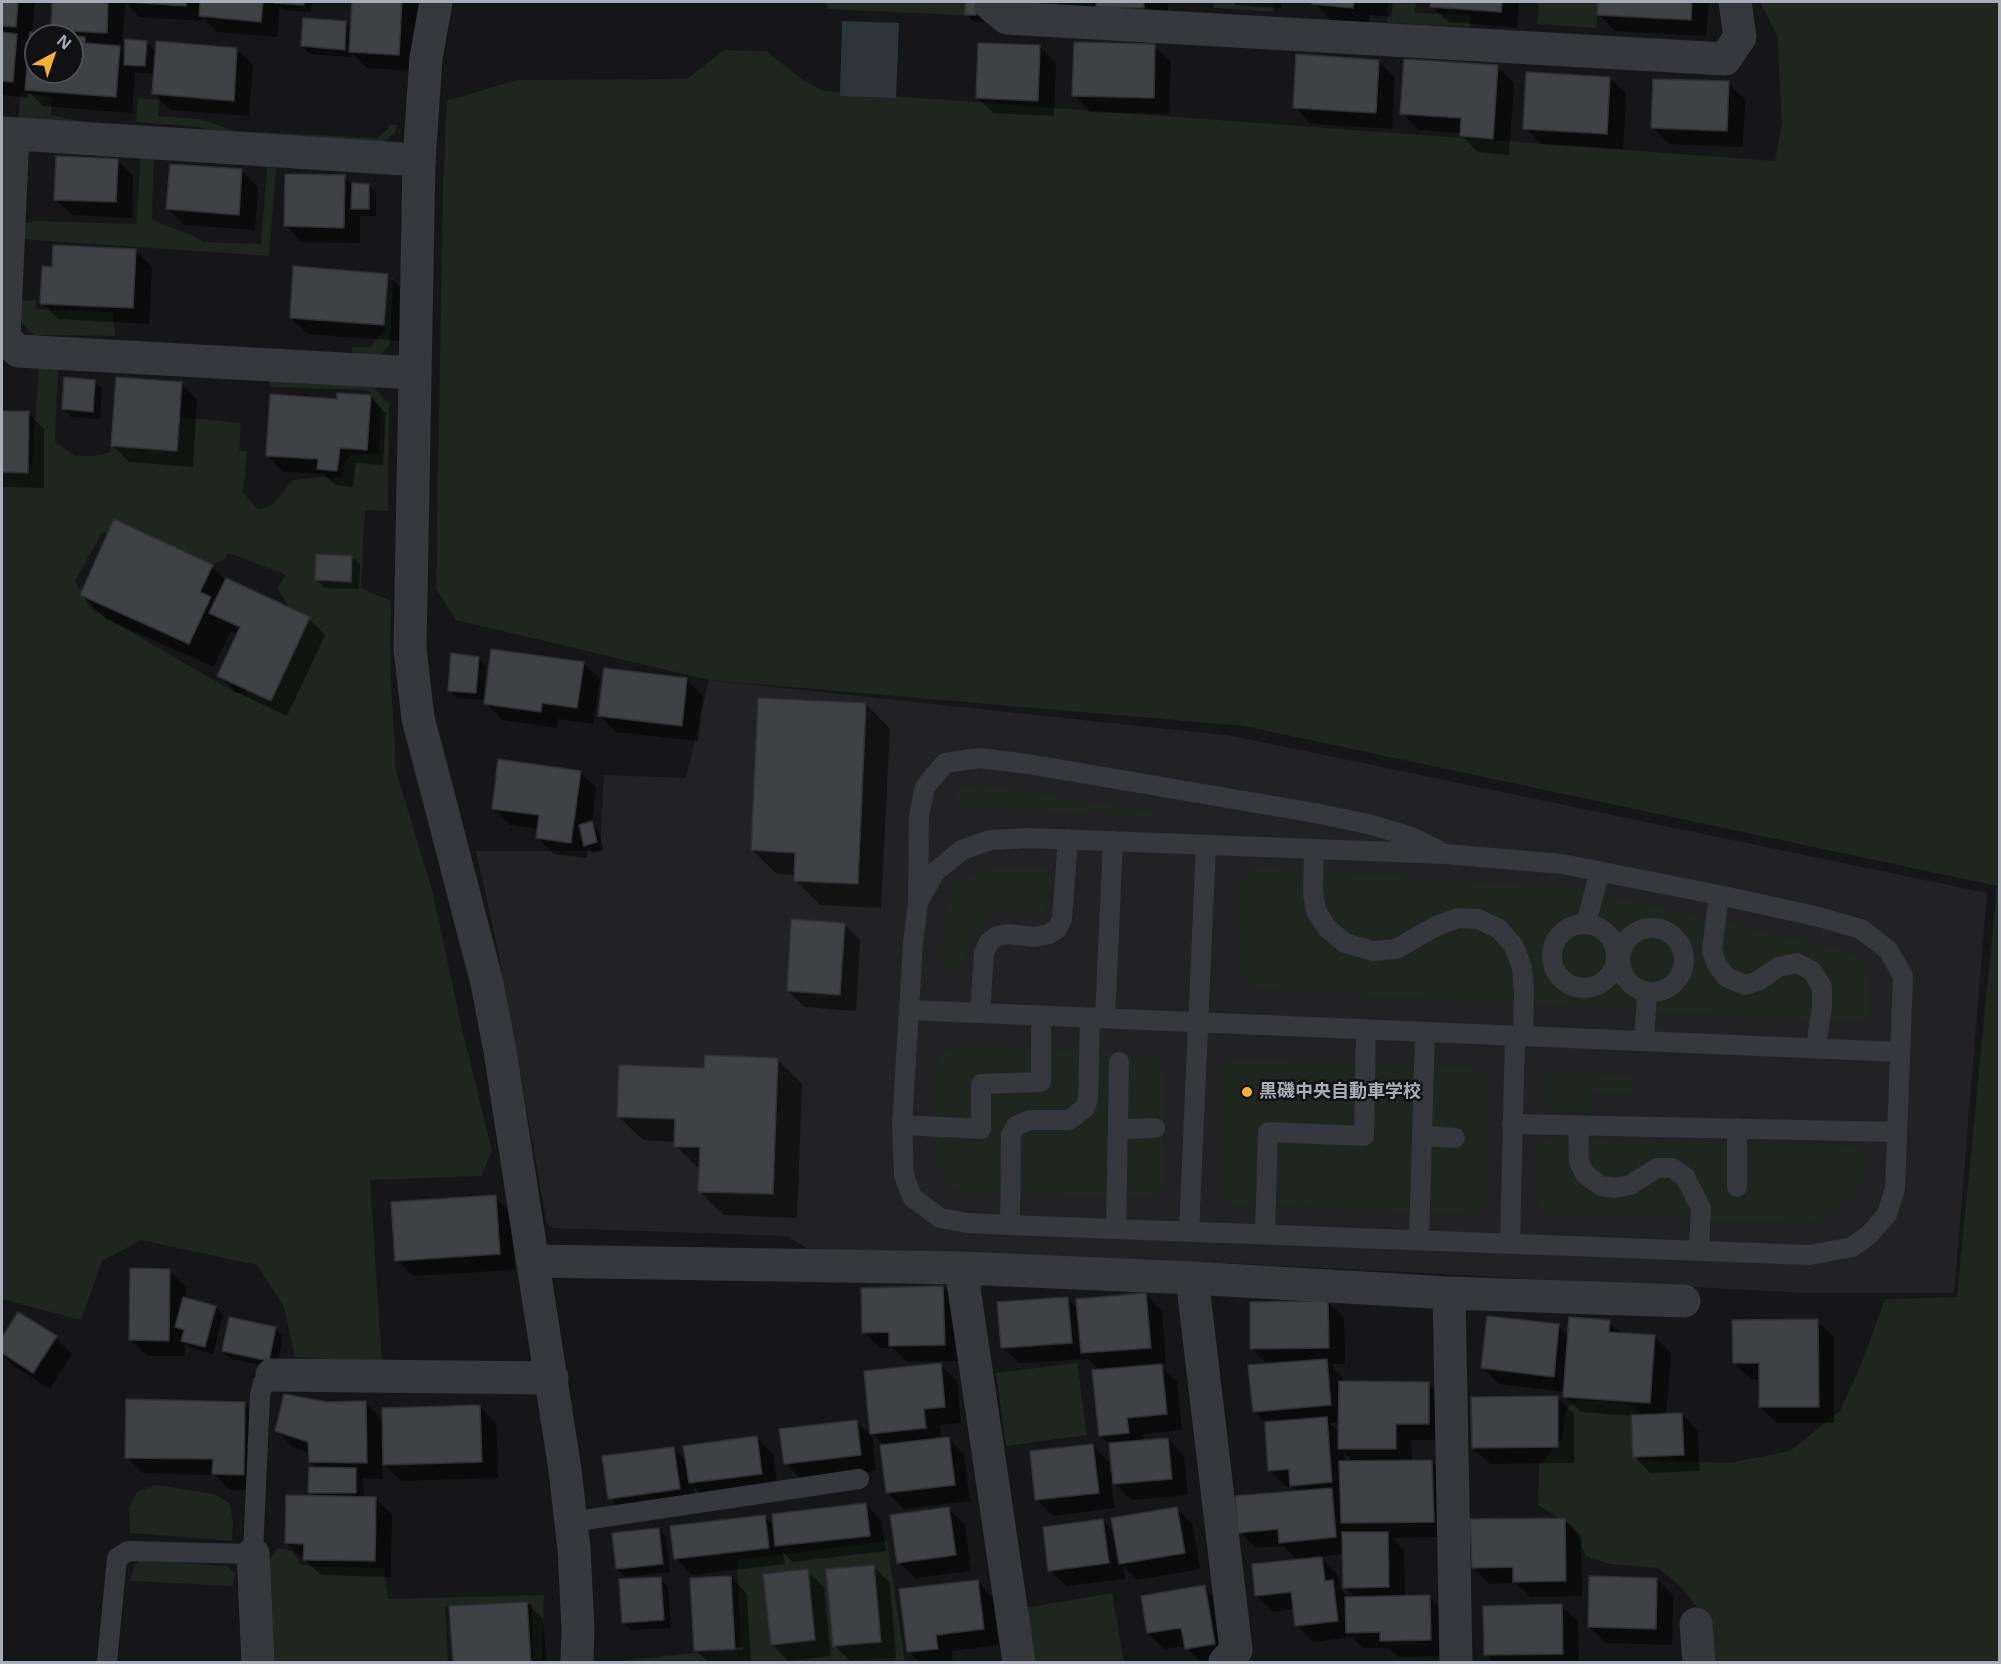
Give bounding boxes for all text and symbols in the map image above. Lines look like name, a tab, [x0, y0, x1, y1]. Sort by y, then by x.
north arrow	[24, 24, 84, 84]
text: N	[52, 29, 76, 54]
place label: 黒磯中央自動車学校	[1259, 1081, 1421, 1103]
marker: 黒磯中央自動車学校	[1240, 1085, 1254, 1099]

